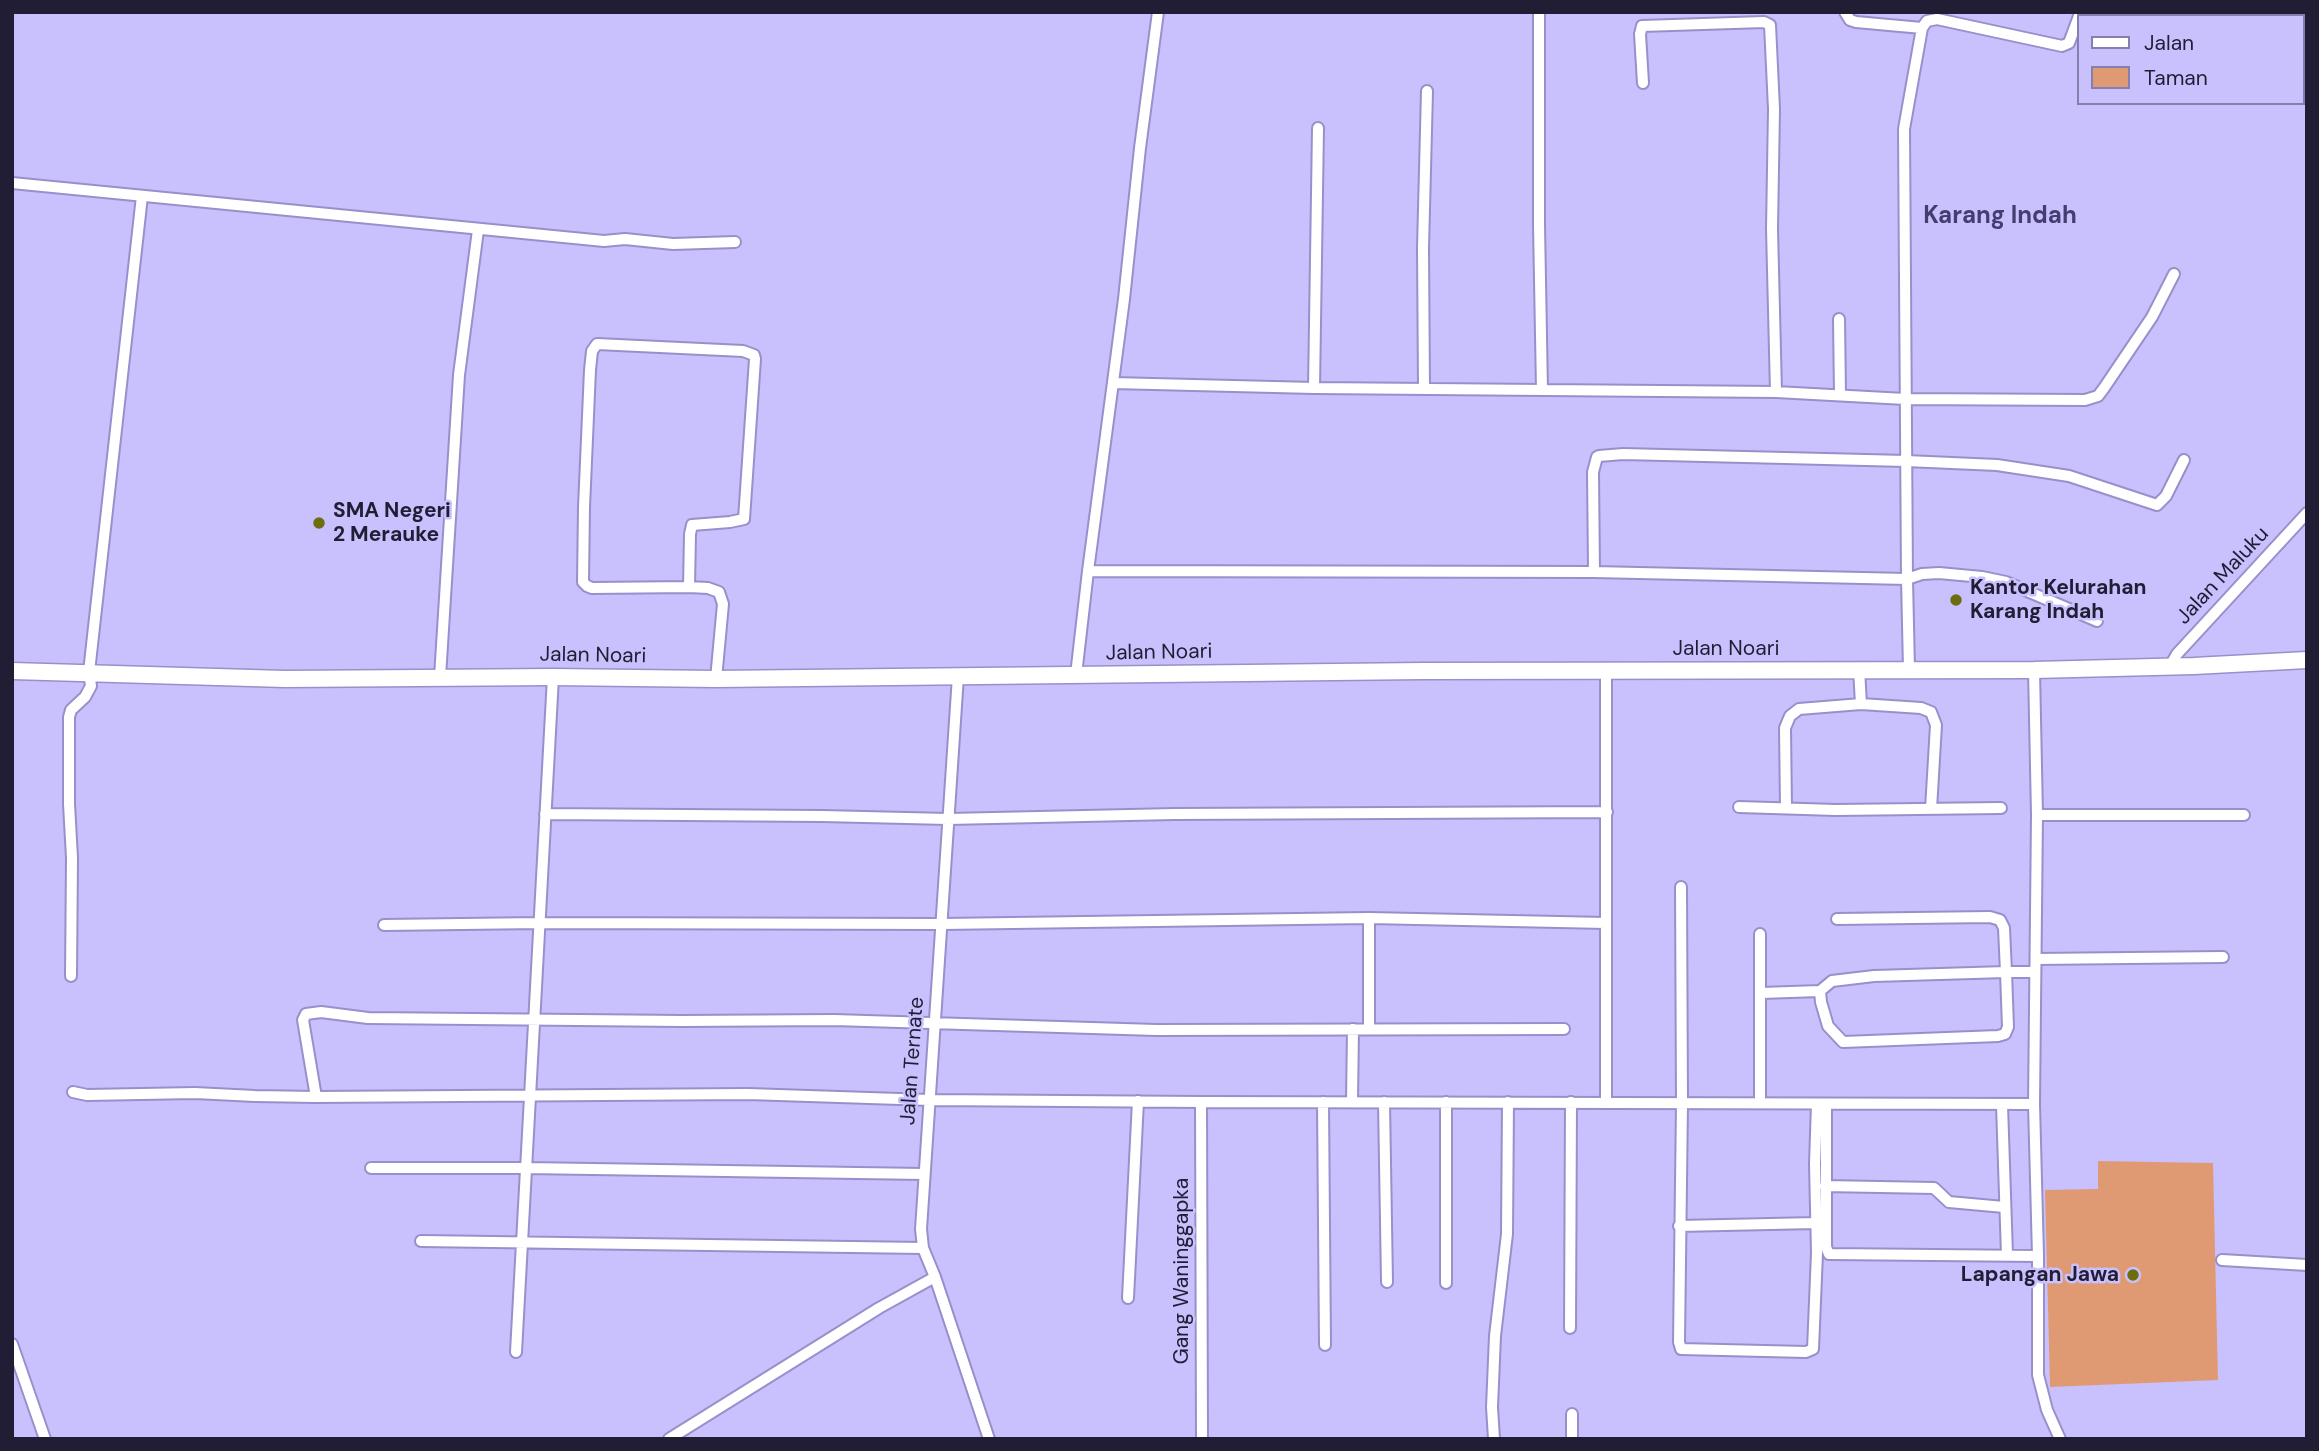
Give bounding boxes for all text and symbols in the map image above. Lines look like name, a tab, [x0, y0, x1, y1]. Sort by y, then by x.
legend	[2078, 14, 2305, 105]
text: Jalan	[2144, 29, 2194, 57]
text: Taman	[2144, 64, 2208, 92]
district label: Karang Indah	[1923, 203, 2077, 231]
place label: SMA Negeri 2 Merauke	[333, 498, 451, 548]
marker: SMA Negeri 2 Merauke	[311, 515, 327, 531]
street label: Jalan Maluku	[2171, 522, 2275, 630]
place label: Kantor Kelurahan Karang Indah	[1970, 575, 2147, 625]
marker: Kantor Kelurahan Karang Indah	[1948, 592, 1964, 608]
street label: Jalan Noari	[1673, 636, 1779, 662]
street label: Jalan Noari	[1105, 639, 1213, 667]
street label: Jalan Noari	[539, 642, 647, 670]
street label: Jalan Ternate	[896, 996, 930, 1126]
street label: Gang Waninggapka	[1169, 1178, 1195, 1364]
place label: Lapangan Jawa	[1961, 1262, 2119, 1288]
marker: Lapangan Jawa	[2125, 1267, 2141, 1283]

